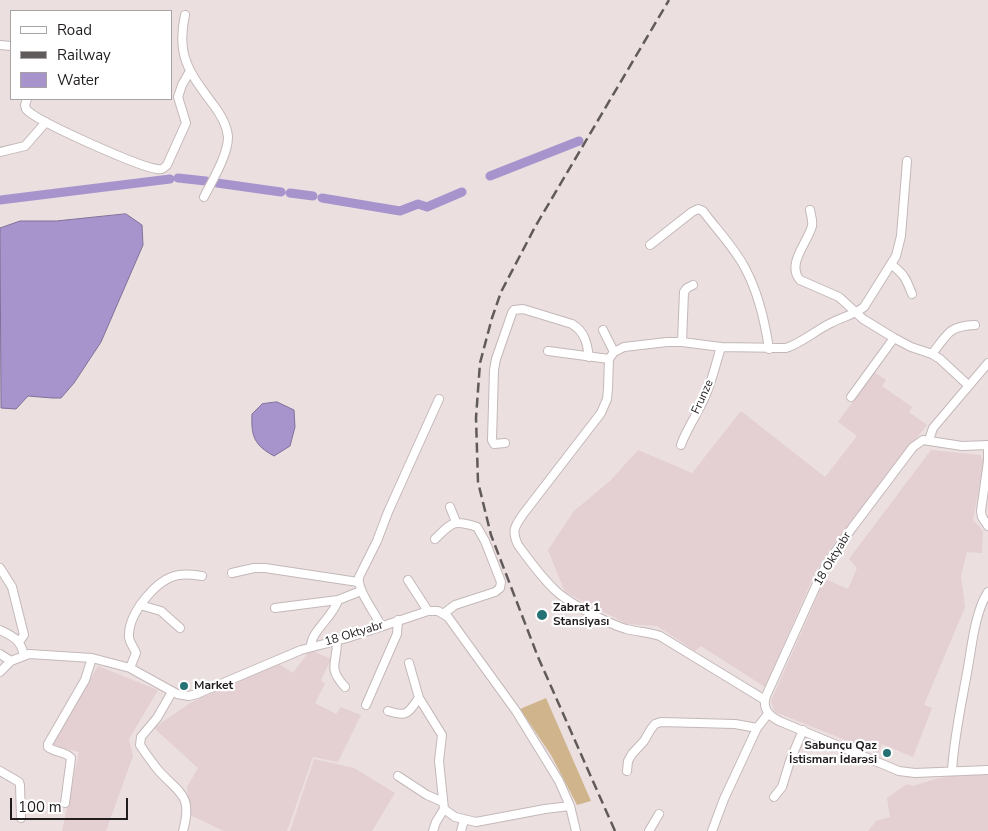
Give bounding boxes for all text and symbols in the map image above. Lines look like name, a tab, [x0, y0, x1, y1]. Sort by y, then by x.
legend	[10, 10, 172, 100]
text: Road	[57, 20, 92, 40]
text: Railway	[57, 45, 111, 65]
text: Water	[57, 70, 99, 90]
street label: Frunze	[689, 378, 717, 416]
street label: 18 Oktyabr	[811, 529, 855, 589]
place label: Zabrat 1 Stansiyası	[553, 601, 609, 629]
marker: Zabrat 1 Stansiyası	[535, 608, 549, 622]
street label: 18 Oktyabr	[323, 618, 385, 650]
place label: Market	[194, 679, 233, 693]
marker: Market	[178, 680, 190, 692]
place label: Sabunçu Qaz İstismarı İdarəsi	[789, 739, 877, 767]
marker: Sabunçu Qaz İstismarı İdarəsi	[881, 747, 893, 759]
scale bar	[12, 788, 130, 820]
text: 100 m	[18, 797, 62, 817]

